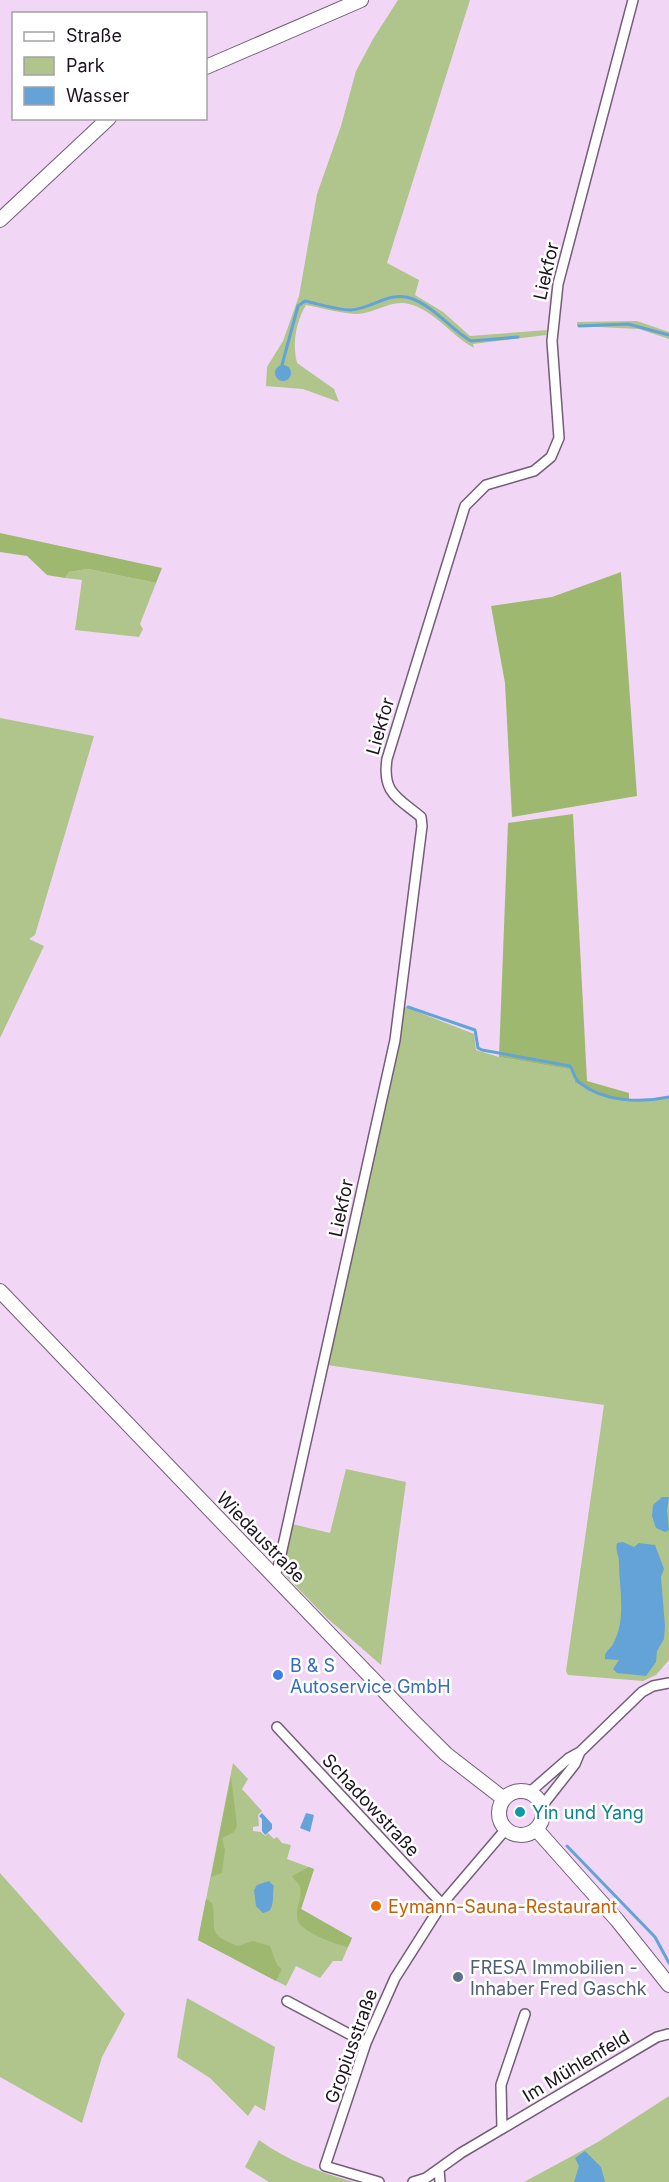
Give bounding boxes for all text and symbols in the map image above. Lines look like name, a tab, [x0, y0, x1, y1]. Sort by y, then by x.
legend	[12, 12, 207, 120]
text: Straße	[66, 25, 122, 46]
text: Park	[66, 55, 105, 76]
text: Wasser	[66, 85, 129, 106]
street label: Liekfor	[529, 240, 563, 302]
street label: Liekfor	[362, 695, 398, 757]
street label: Liekfor	[325, 1177, 357, 1239]
street label: Wiedaustraße	[212, 1487, 310, 1587]
place label: B & S Autoservice GmbH	[290, 1655, 451, 1697]
marker: B & S Autoservice GmbH	[271, 1668, 285, 1682]
street label: Schadowstraße	[318, 1749, 424, 1861]
place label: Yin und Yang	[532, 1802, 644, 1823]
marker: Yin und Yang	[513, 1805, 527, 1819]
place label: Eymann-Sauna-Restaurant	[388, 1896, 617, 1917]
marker: Eymann-Sauna-Restaurant	[369, 1899, 383, 1913]
place label: FRESA Immobilien - Inhaber Fred Gaschk	[470, 1957, 647, 1999]
marker: FRESA Immobilien - Inhaber Fred Gaschk	[451, 1970, 465, 1984]
street label: Gropiusstraße	[321, 1986, 381, 2106]
street label: Im Mühlenfeld	[519, 2026, 633, 2106]

